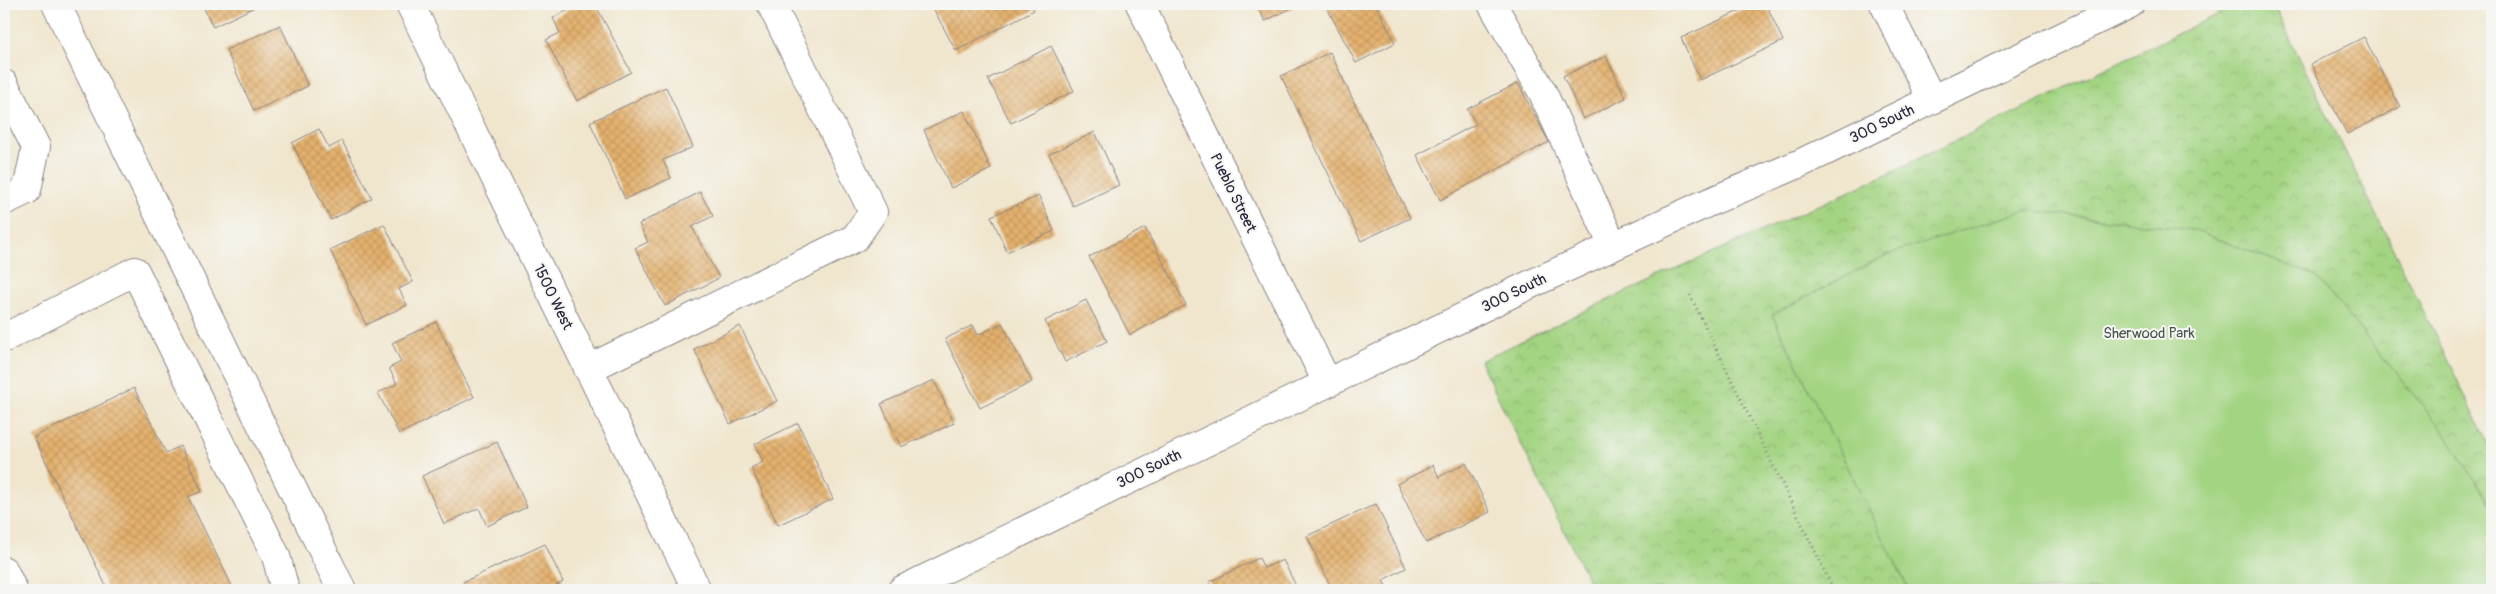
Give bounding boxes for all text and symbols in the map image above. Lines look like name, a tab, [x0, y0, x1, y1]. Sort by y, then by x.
street label: 300 South	[1847, 100, 1917, 148]
street label: Pueblo Street	[1206, 150, 1261, 237]
street label: 1500 West	[529, 261, 577, 334]
street label: 300 South	[1479, 269, 1549, 317]
park label: Sherwood Park	[2103, 324, 2196, 343]
street label: 300 South	[1114, 445, 1184, 493]

